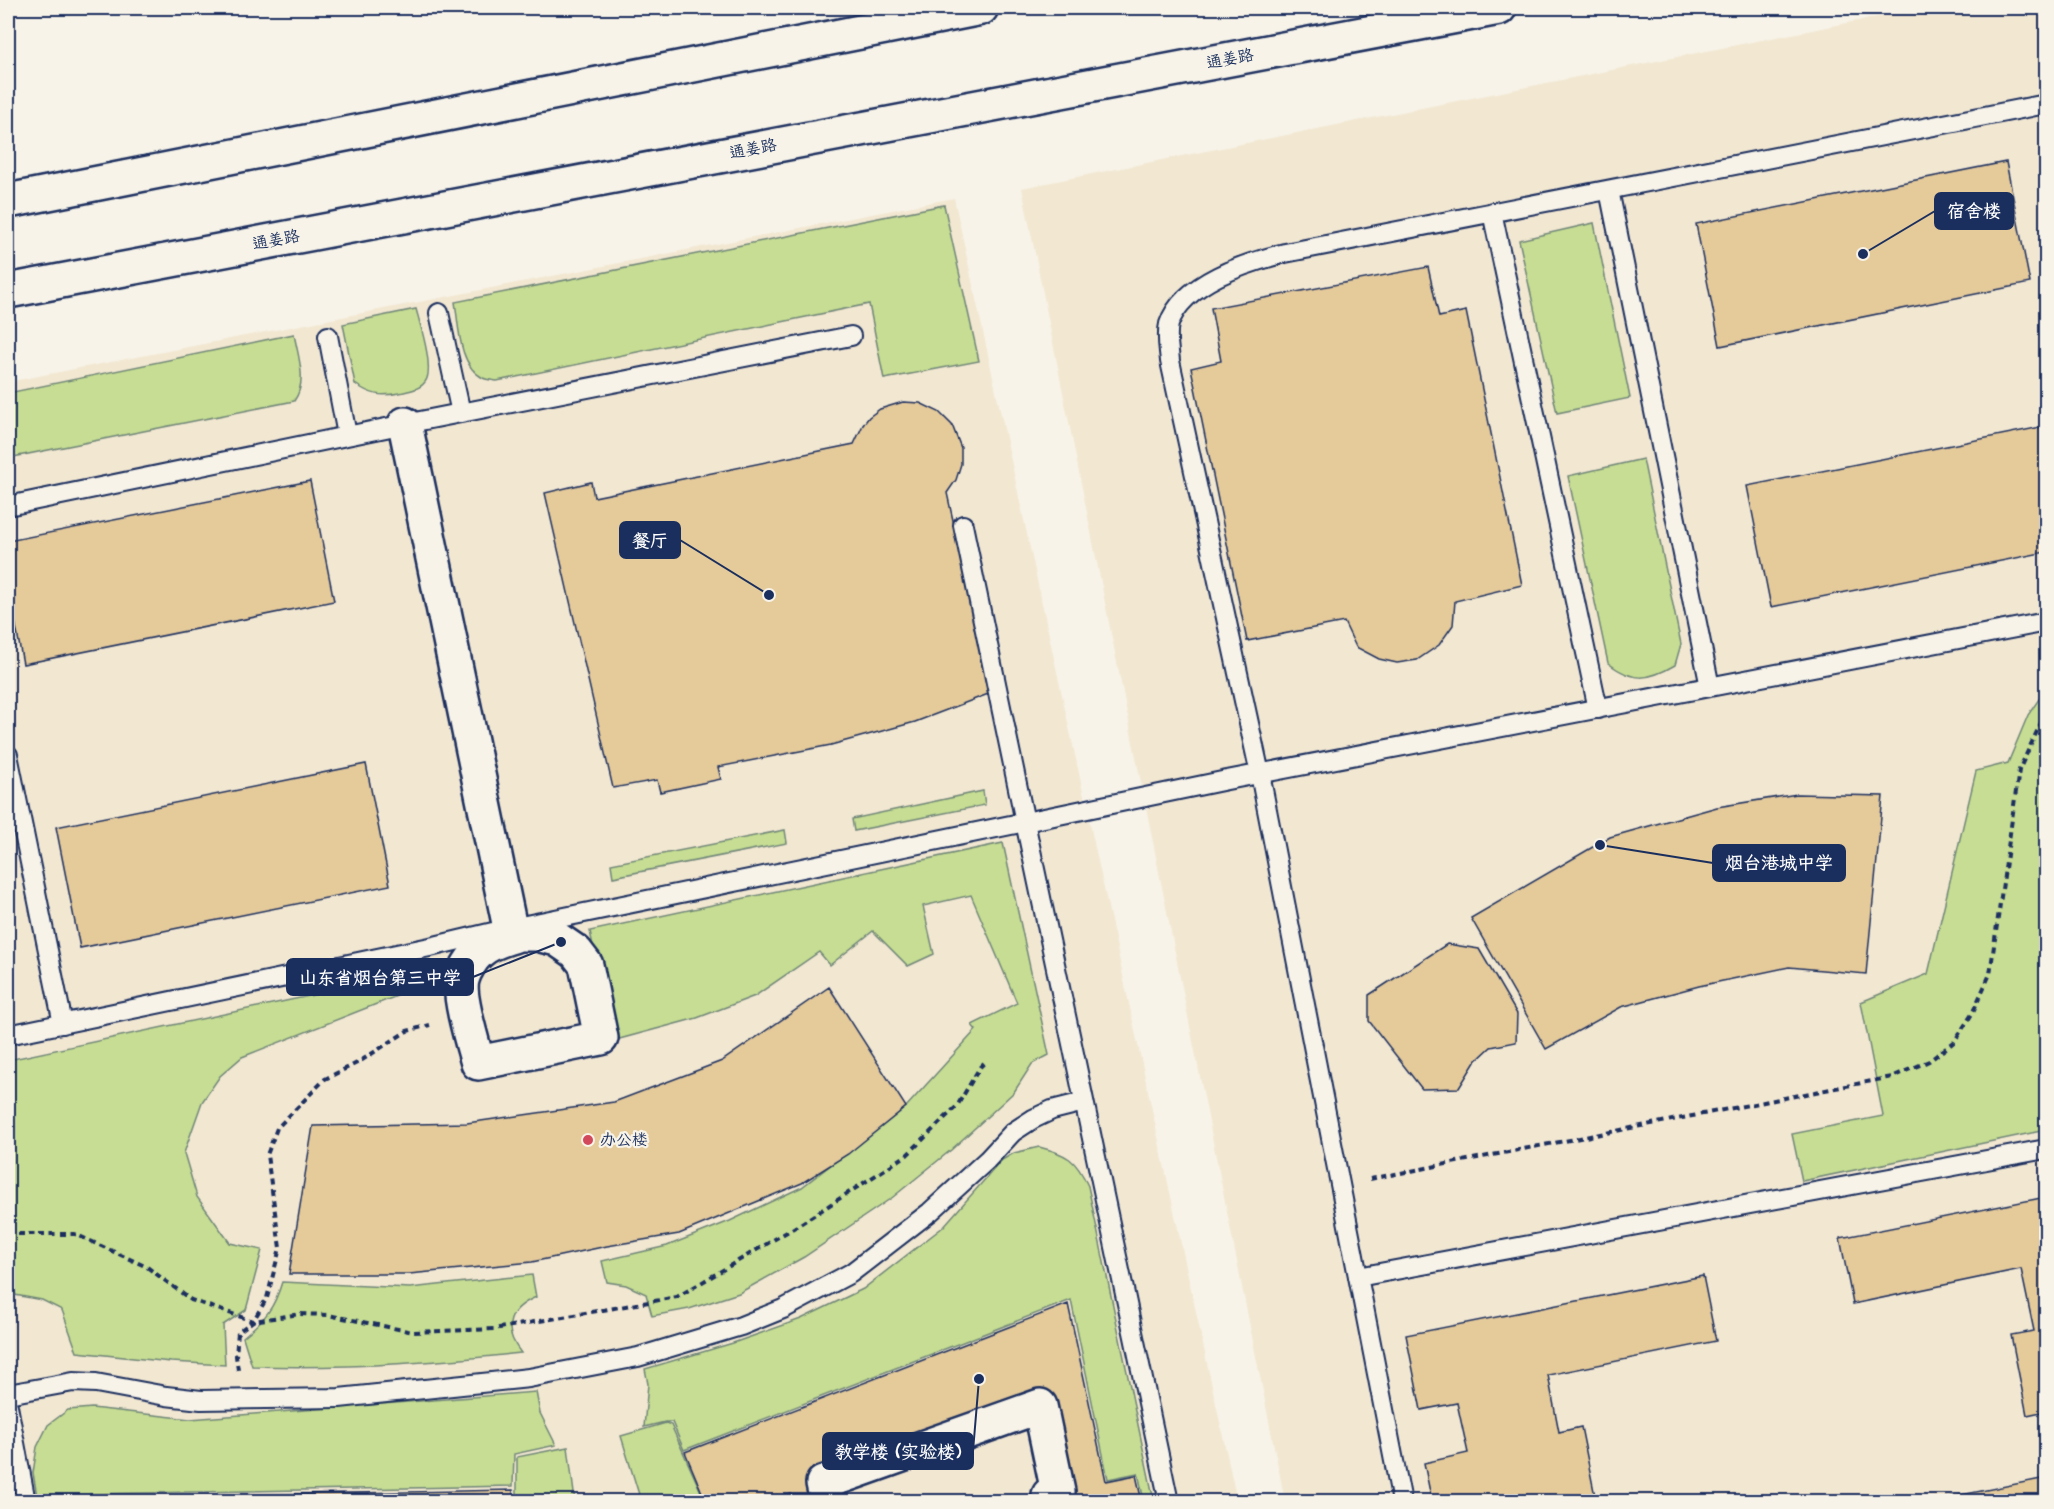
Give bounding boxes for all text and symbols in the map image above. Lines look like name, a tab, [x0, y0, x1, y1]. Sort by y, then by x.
street label: 通姜路	[1204, 44, 1256, 74]
street label: 通姜路	[727, 134, 779, 164]
callout: 宿舍楼	[1935, 193, 2013, 229]
text: 宿舍楼	[1947, 199, 2001, 224]
street label: 通姜路	[250, 225, 302, 255]
callout: 餐厅	[620, 522, 680, 558]
text: 餐厅	[632, 529, 668, 554]
callout: 烟台港城中学	[1713, 845, 1845, 881]
text: 烟台港城中学	[1725, 851, 1833, 876]
callout: 山东省烟台第三中学	[287, 959, 473, 995]
text: 山东省烟台第三中学	[299, 966, 461, 991]
place label: 办公楼	[600, 1129, 648, 1151]
marker: 办公楼	[581, 1133, 595, 1147]
callout: 教学楼 (实验楼)	[823, 1433, 973, 1469]
text: 教学楼 (实验楼)	[835, 1440, 962, 1465]

